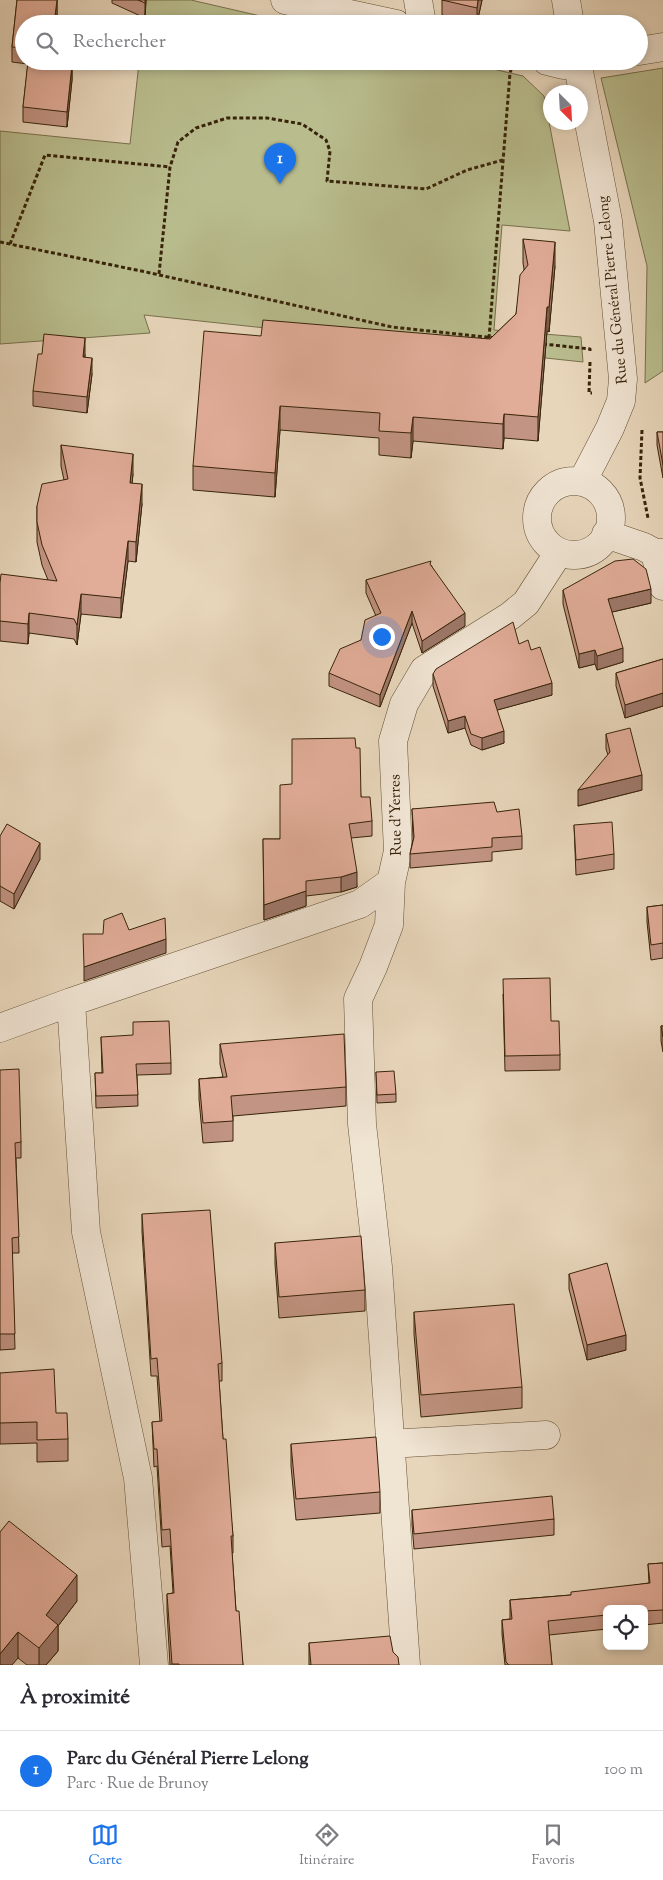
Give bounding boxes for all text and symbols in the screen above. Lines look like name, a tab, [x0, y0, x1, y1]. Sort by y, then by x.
search box	[15, 15, 648, 70]
icon: search	[33, 29, 61, 57]
text: Rechercher	[73, 29, 166, 56]
north arrow	[543, 85, 588, 130]
pin: 1	[264, 143, 296, 184]
street label: Rue du Général Pierre Lelong	[593, 195, 634, 385]
your location	[369, 624, 395, 650]
street label: Rue d'Yerres	[385, 774, 408, 856]
map controls	[603, 1605, 648, 1650]
button: locate	[603, 1605, 648, 1650]
text: À proximité	[20, 1683, 130, 1713]
text: Parc du Général Pierre Lelong	[67, 1746, 309, 1773]
text: 1	[33, 1759, 39, 1782]
text: 100 m	[604, 1759, 643, 1782]
text: Parc · Rue de Brunoy	[67, 1773, 209, 1796]
tab: Carte	[88, 1821, 122, 1871]
tab: Itinéraire	[299, 1821, 355, 1871]
tab: Favoris	[531, 1821, 575, 1871]

